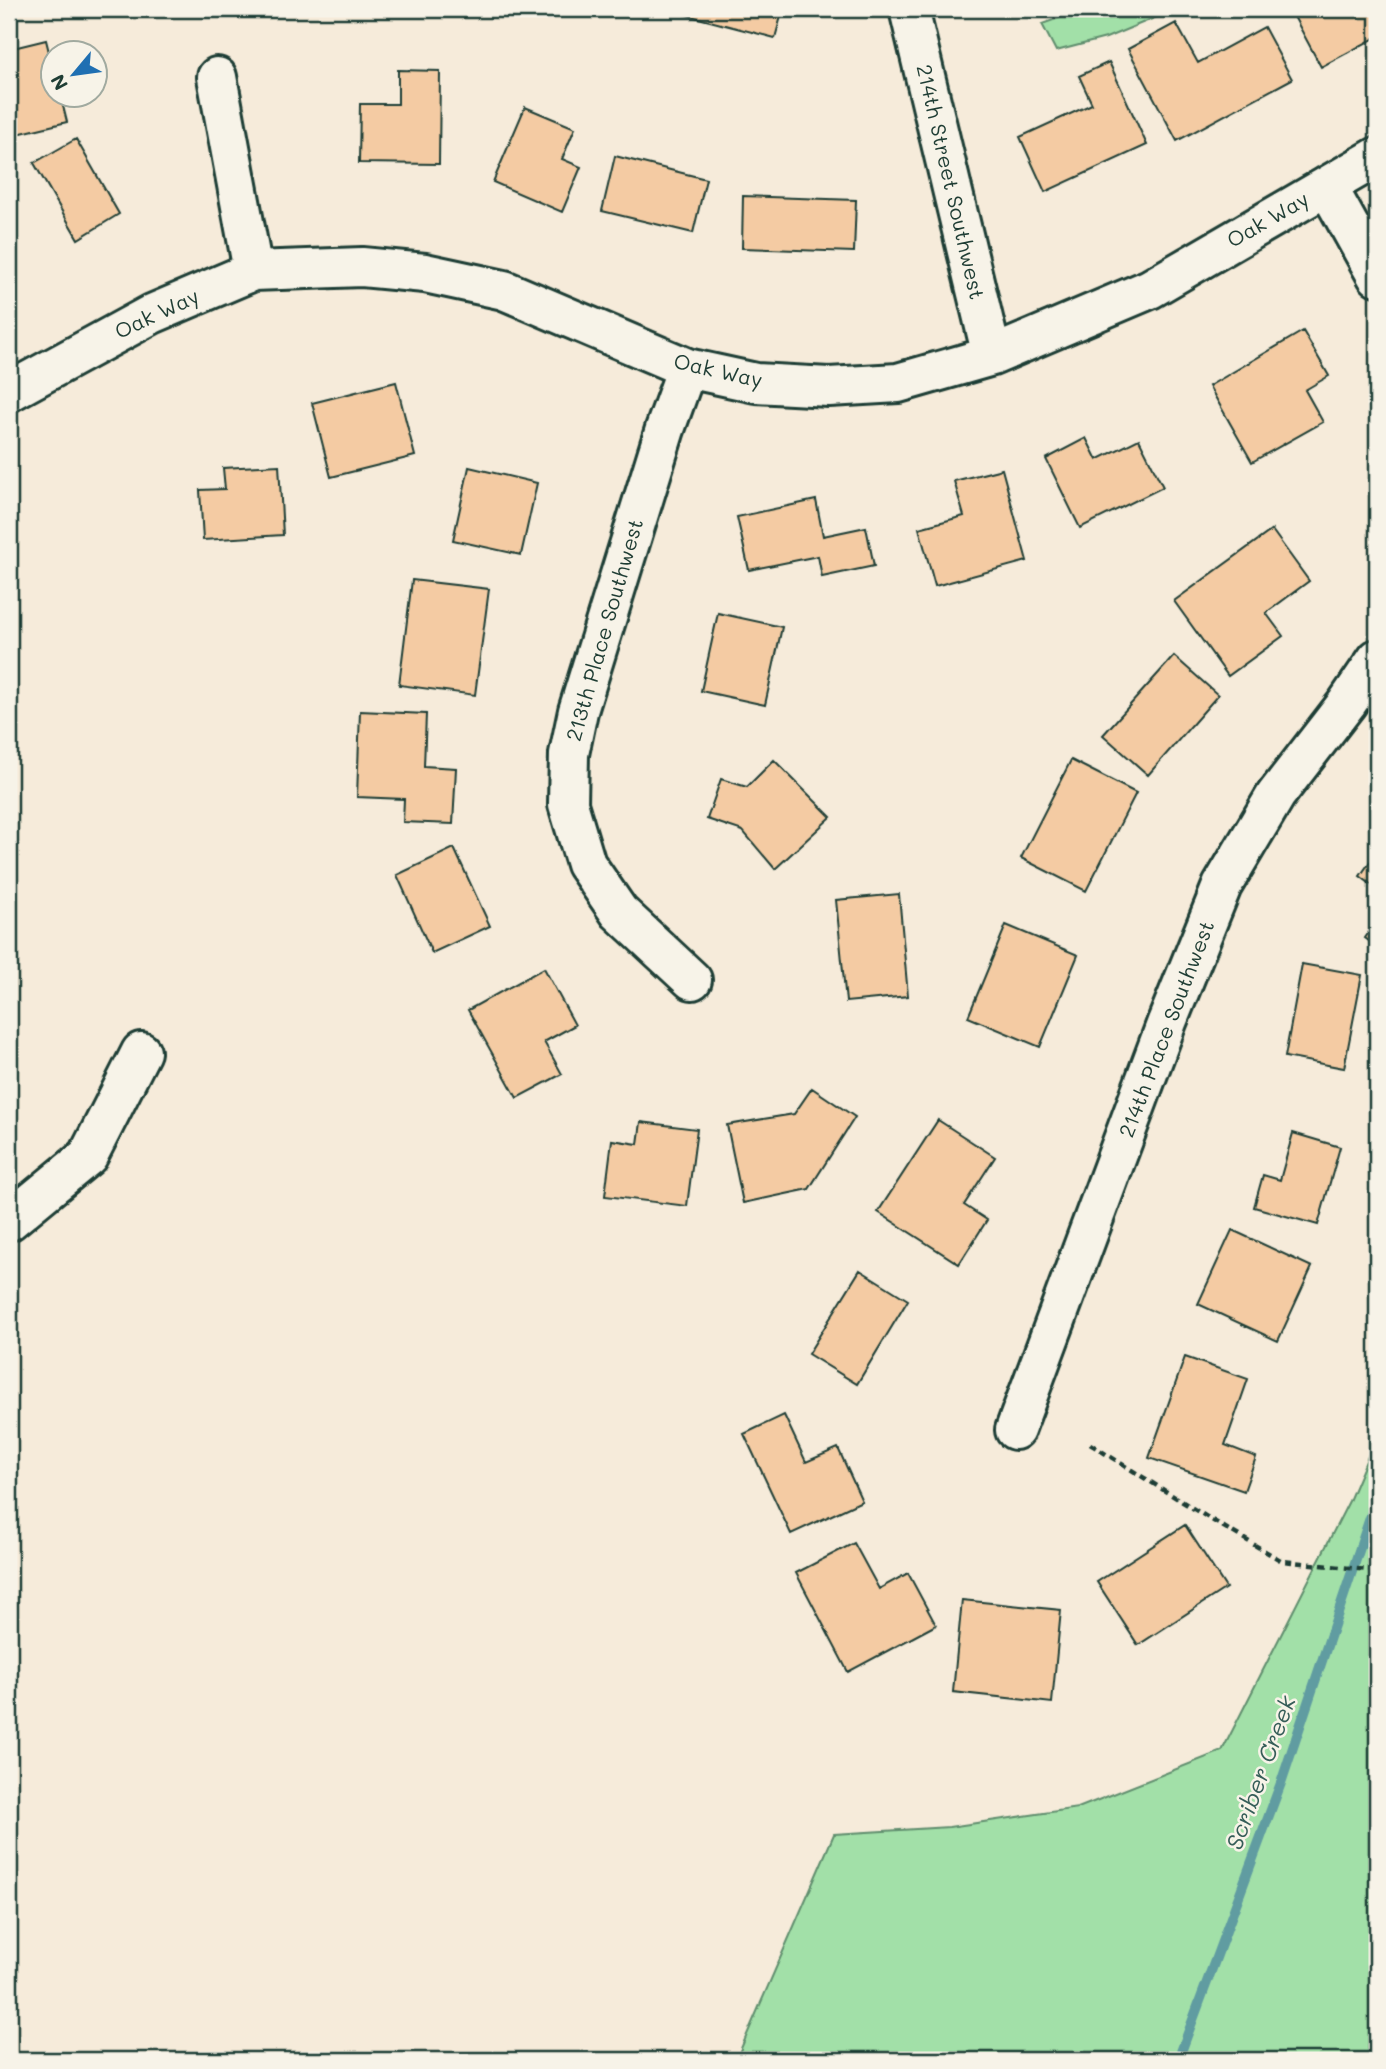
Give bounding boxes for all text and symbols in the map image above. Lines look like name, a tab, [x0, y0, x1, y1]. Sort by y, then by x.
north arrow	[38, 38, 108, 108]
street label: 214th Street Southwest	[911, 62, 992, 302]
text: N	[44, 70, 73, 95]
street label: Oak Way	[1221, 184, 1313, 253]
street label: Oak Way	[110, 281, 203, 344]
street label: Oak Way	[671, 346, 765, 393]
street label: 213th Place Southwest	[559, 515, 648, 744]
street label: 214th Place Southwest	[1112, 916, 1219, 1141]
water label: Scriber Creek	[1218, 1691, 1302, 1854]

